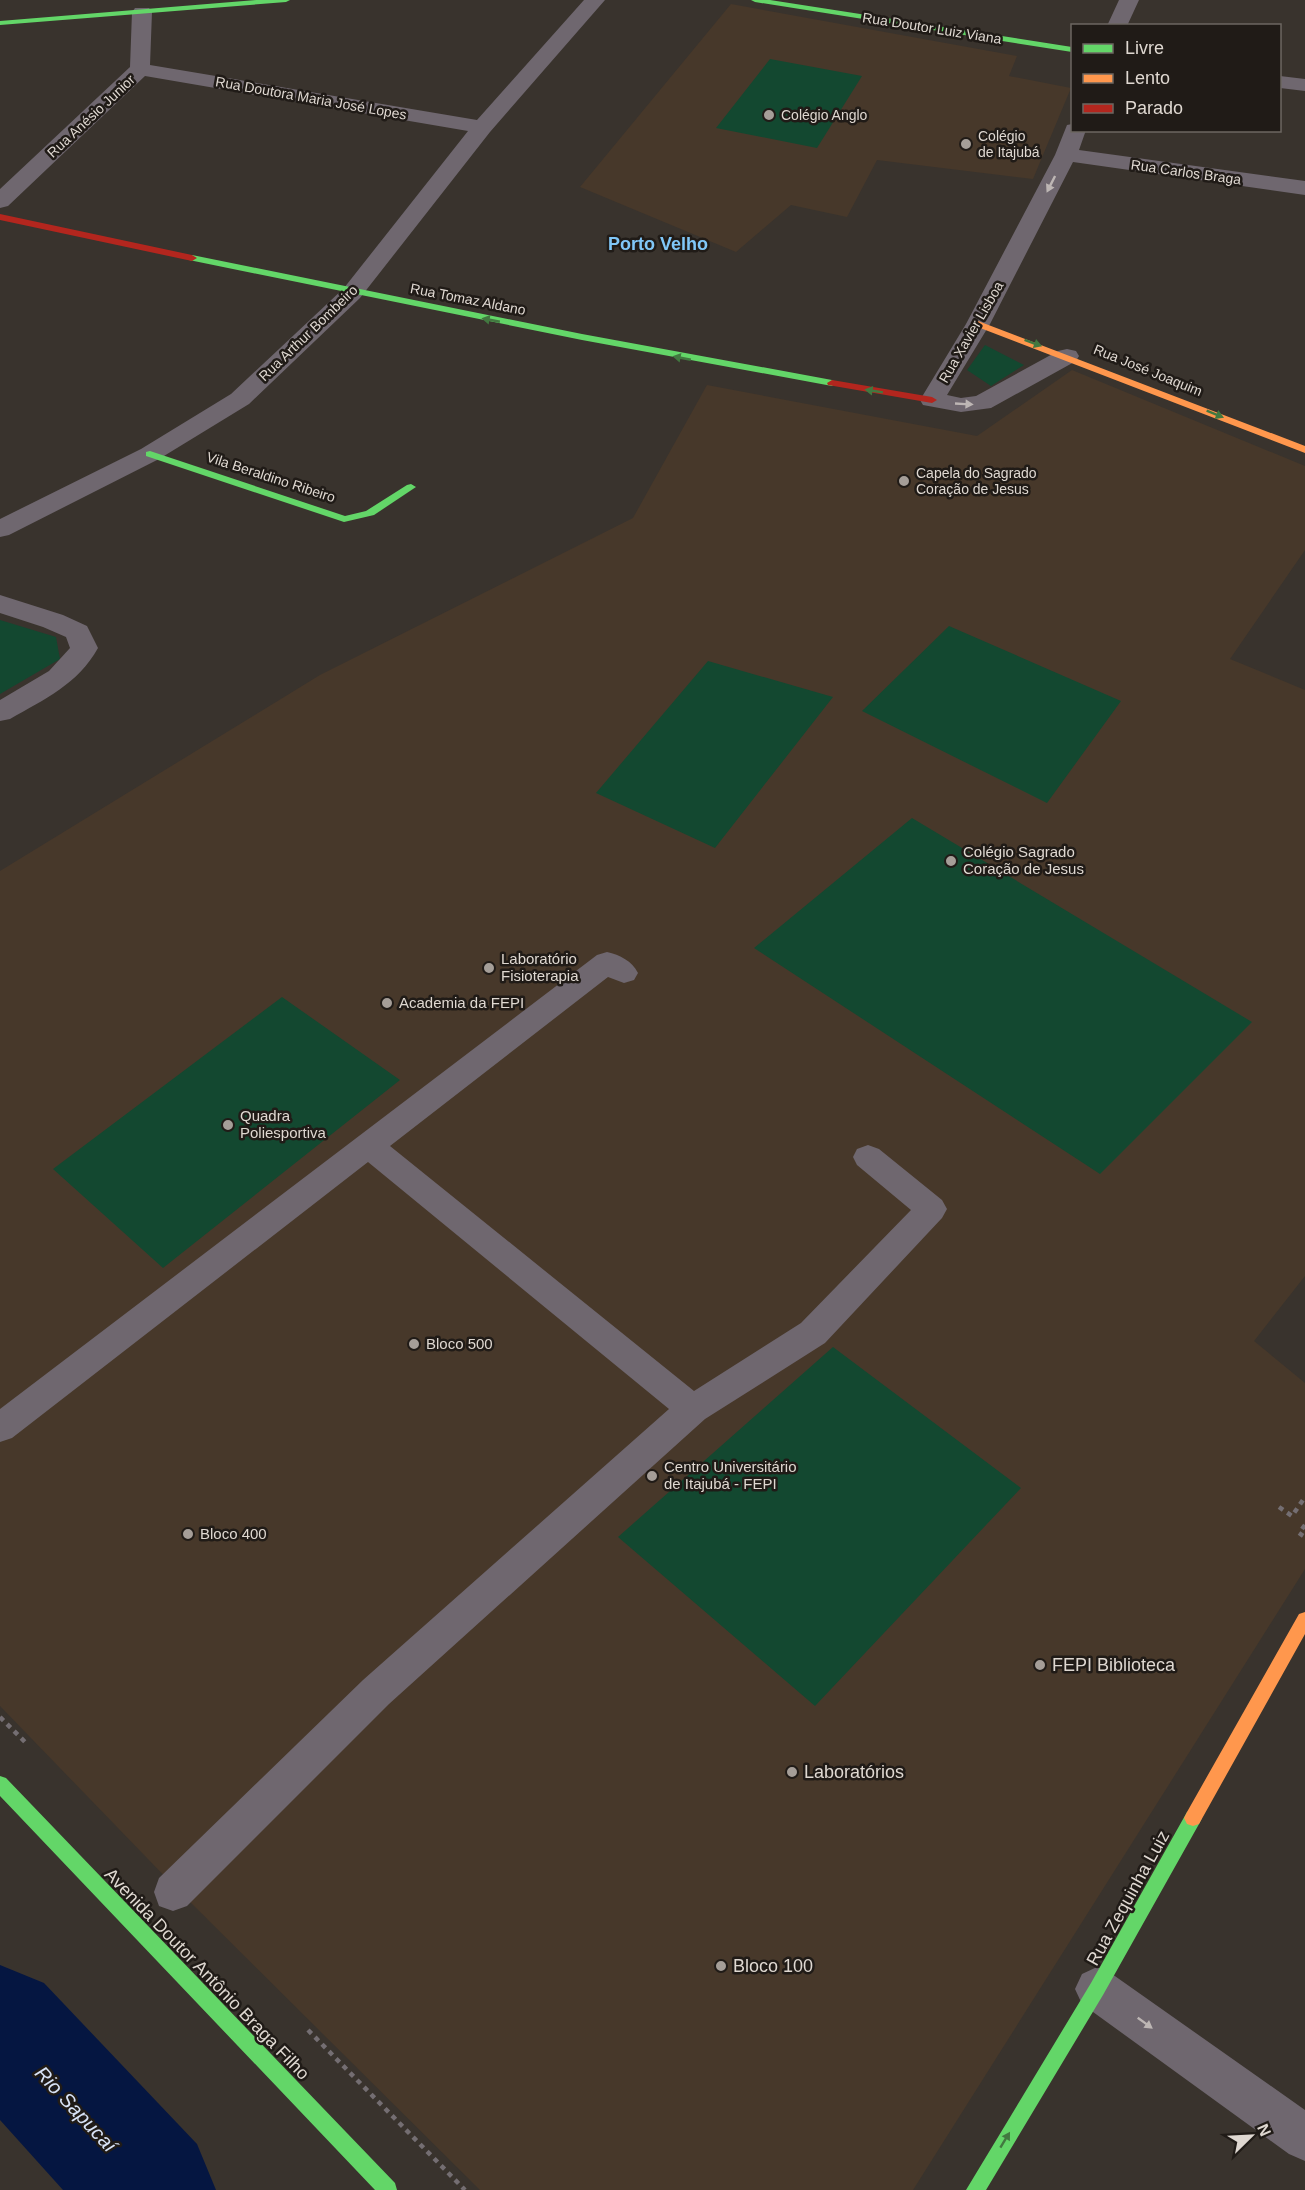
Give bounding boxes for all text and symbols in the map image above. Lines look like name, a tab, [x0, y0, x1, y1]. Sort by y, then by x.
street label: Rua Doutor Luiz Viana	[861, 9, 1003, 47]
legend	[1071, 24, 1281, 132]
text: Livre	[1125, 38, 1164, 58]
text: Lento	[1125, 68, 1170, 88]
street label: Rua Anésio Junior	[44, 71, 138, 161]
street label: Rua Doutora Maria José Lopes	[214, 73, 408, 123]
text: Parado	[1125, 98, 1183, 118]
place label: Colégio Anglo	[781, 107, 868, 123]
marker: Colégio Anglo	[762, 108, 776, 122]
place label: Colégio de Itajubá	[978, 128, 1040, 160]
marker: Colégio de Itajubá	[959, 137, 973, 151]
street label: Rua Carlos Braga	[1130, 156, 1242, 188]
one-way arrow	[1046, 175, 1056, 192]
district label: Porto Velho	[608, 234, 708, 254]
street label: Rua Xavier Lisboa	[935, 278, 1007, 386]
street label: Rua Tomaz Aldano	[409, 280, 527, 318]
street label: Rua Arthur Bombeiro	[255, 282, 361, 384]
one-way arrow	[481, 315, 500, 324]
one-way arrow	[1025, 339, 1043, 349]
street label: Rua José Joaquim	[1091, 341, 1205, 399]
one-way arrow	[673, 352, 692, 362]
one-way arrow	[865, 386, 884, 395]
one-way arrow	[954, 400, 973, 409]
one-way arrow	[1206, 410, 1224, 420]
street label: Vila Beraldino Ribeiro	[205, 449, 338, 505]
place label: Capela do Sagrado Coração de Jesus	[916, 465, 1037, 497]
marker: Capela do Sagrado Coração de Jesus	[897, 474, 911, 488]
place label: Colégio Sagrado Coração de Jesus	[963, 843, 1084, 877]
marker: Colégio Sagrado Coração de Jesus	[944, 854, 958, 868]
place label: Laboratório Fisioterapia	[501, 950, 579, 984]
marker: Laboratório Fisioterapia	[482, 961, 496, 975]
place label: Academia da FEPI	[399, 994, 524, 1011]
marker: Academia da FEPI	[380, 996, 394, 1010]
place label: Quadra Poliesportiva	[240, 1107, 327, 1141]
marker: Quadra Poliesportiva	[221, 1118, 235, 1132]
place label: Bloco 500	[426, 1335, 493, 1352]
marker: Bloco 500	[407, 1337, 421, 1351]
place label: Centro Universitário de Itajubá - FEPI	[664, 1458, 797, 1492]
marker: Centro Universitário de Itajubá - FEPI	[645, 1469, 659, 1483]
place label: Bloco 400	[200, 1525, 267, 1542]
marker: Bloco 400	[181, 1527, 195, 1541]
place label: FEPI Biblioteca	[1052, 1655, 1176, 1675]
marker: FEPI Biblioteca	[1033, 1658, 1047, 1672]
place label: Laboratórios	[804, 1762, 904, 1782]
marker: Laboratórios	[785, 1765, 799, 1779]
street label: Rua Zequinha Luiz	[1083, 1827, 1173, 1969]
street label: Avenida Doutor Antônio Braga Filho	[101, 1864, 313, 2084]
place label: Bloco 100	[733, 1956, 813, 1976]
marker: Bloco 100	[714, 1959, 728, 1973]
one-way arrow	[1136, 2017, 1152, 2029]
water label: Rio Sapucaí	[31, 2062, 123, 2158]
north arrow	[1221, 2106, 1281, 2166]
text: N	[1254, 2121, 1274, 2139]
one-way arrow	[1000, 2132, 1011, 2148]

